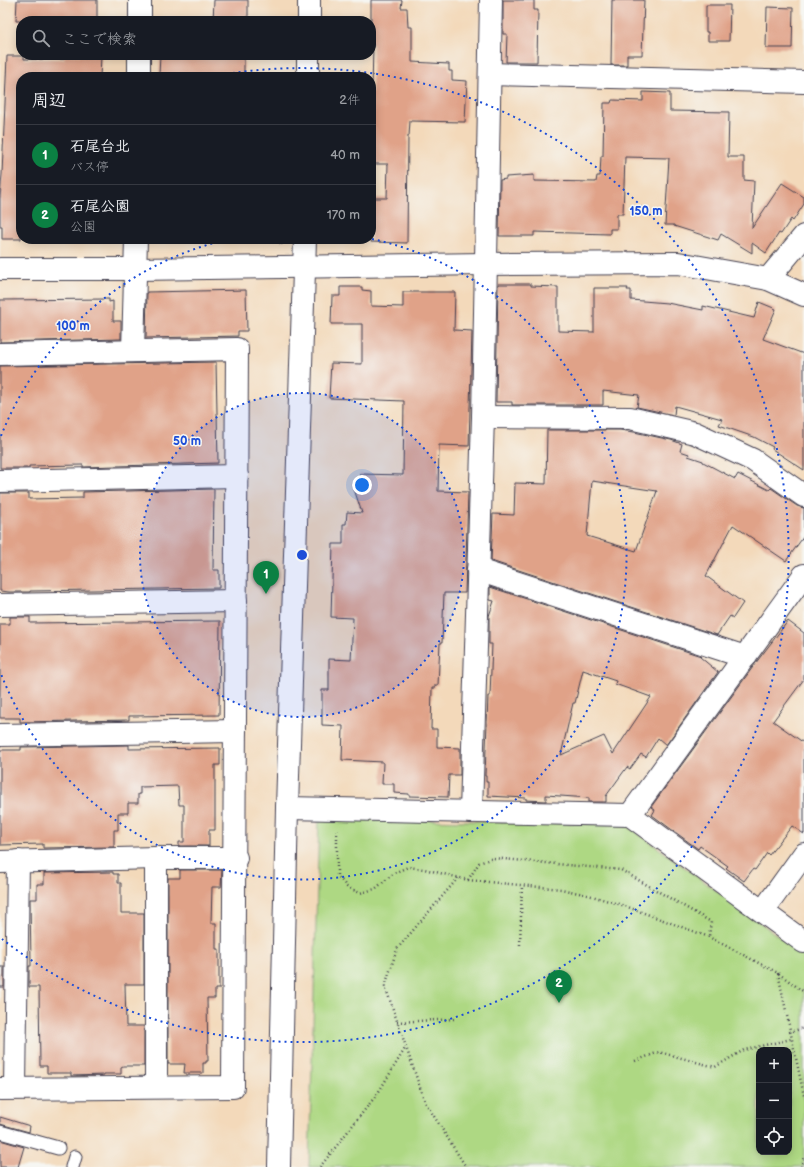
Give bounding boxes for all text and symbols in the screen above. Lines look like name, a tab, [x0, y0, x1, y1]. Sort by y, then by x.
search box	[16, 16, 376, 60]
icon: search	[30, 27, 52, 49]
text: ここで検索	[62, 30, 137, 49]
text: 周辺	[32, 91, 66, 111]
text: 2件	[339, 92, 360, 108]
text: 石尾台北	[70, 137, 130, 156]
text: 1	[42, 147, 48, 163]
text: 40 m	[330, 147, 360, 163]
text: バス停	[70, 159, 109, 175]
text: 石尾公園	[70, 197, 130, 216]
text: 150 m	[630, 204, 662, 219]
text: 2	[41, 207, 49, 223]
text: 170 m	[327, 207, 360, 223]
text: 公園	[70, 219, 96, 235]
text: 100 m	[56, 319, 90, 334]
text: 50 m	[173, 434, 201, 449]
your location	[352, 475, 372, 495]
centre of rings	[295, 548, 309, 562]
pin: 1	[253, 561, 279, 594]
pin: 2	[546, 970, 572, 1003]
map controls	[756, 1047, 792, 1155]
button: +	[756, 1047, 792, 1083]
button: −	[756, 1083, 792, 1119]
button: locate	[756, 1119, 792, 1155]

